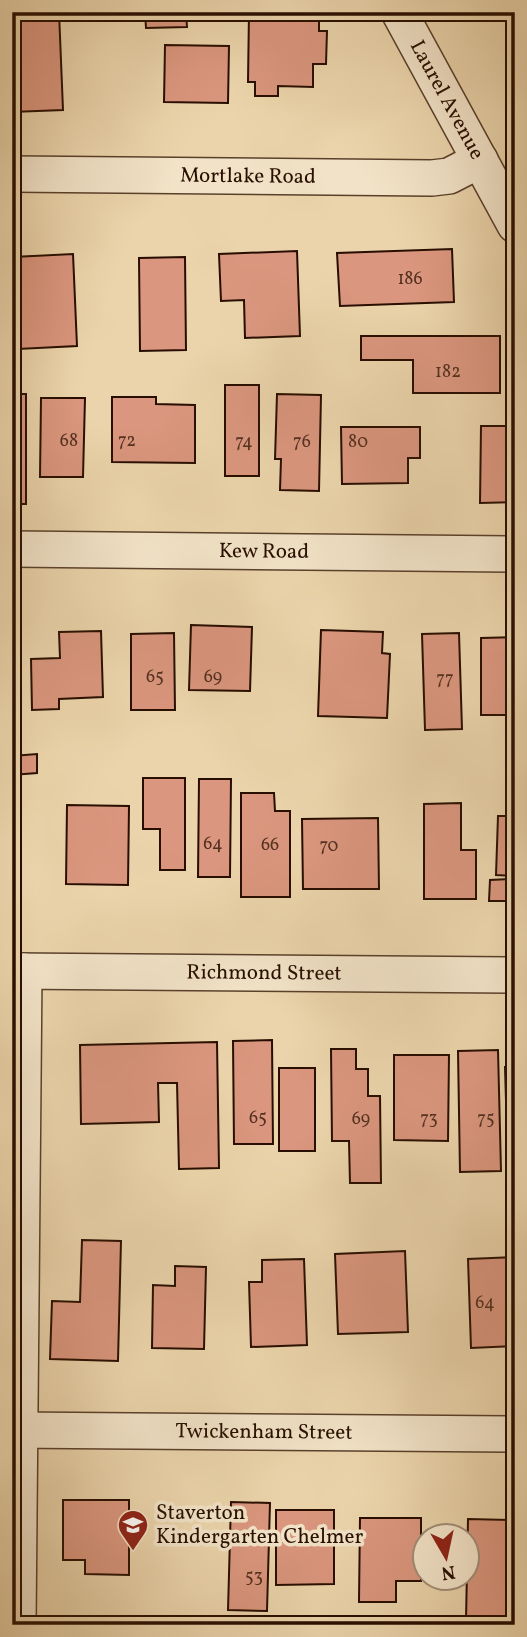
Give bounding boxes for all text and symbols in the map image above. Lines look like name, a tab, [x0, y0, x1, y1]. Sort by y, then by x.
street label: Laurel Avenue	[402, 35, 491, 165]
street label: Mortlake Road	[180, 161, 316, 191]
house number: 186	[397, 267, 423, 292]
house number: 182	[435, 360, 461, 385]
house number: 68	[60, 429, 78, 454]
house number: 72	[118, 429, 136, 454]
house number: 74	[235, 430, 253, 455]
house number: 76	[293, 430, 311, 455]
house number: 80	[348, 430, 368, 455]
street label: Kew Road	[219, 537, 309, 566]
house number: 65	[146, 665, 164, 690]
house number: 69	[204, 665, 222, 690]
house number: 77	[436, 667, 454, 692]
house number: 64	[203, 832, 223, 857]
house number: 66	[261, 833, 279, 858]
house number: 70	[320, 834, 339, 859]
street label: Richmond Street	[186, 958, 342, 988]
house number: 65	[249, 1106, 267, 1131]
house number: 69	[352, 1107, 370, 1132]
house number: 73	[420, 1107, 438, 1132]
house number: 75	[477, 1107, 495, 1132]
house number: 64	[475, 1291, 495, 1316]
street label: Twickenham Street	[175, 1417, 353, 1447]
place label: Staverton Kindergarten Chelmer	[156, 1499, 364, 1552]
school or university icon: Staverton Kindergarten Chelmer	[116, 1508, 150, 1552]
north arrow	[412, 1522, 482, 1592]
text: N	[439, 1558, 457, 1586]
house number: 53	[245, 1565, 263, 1590]

